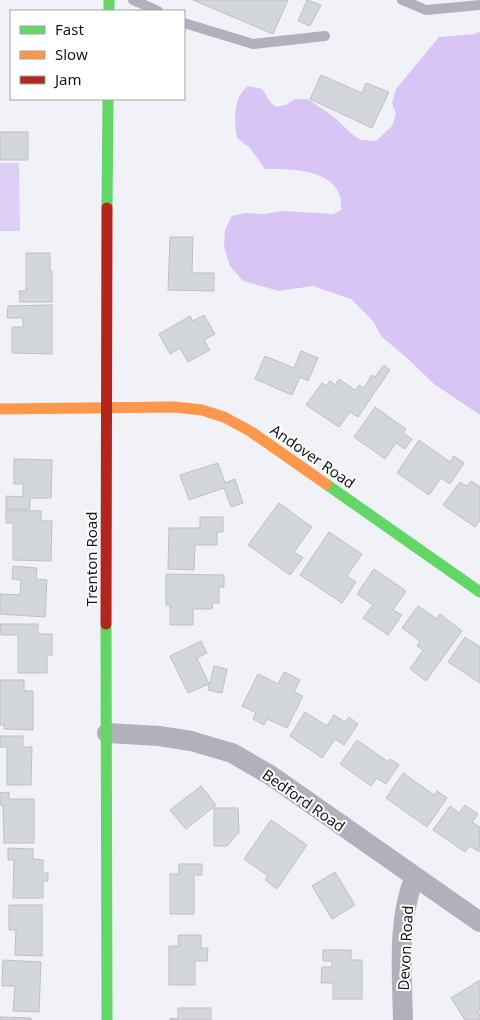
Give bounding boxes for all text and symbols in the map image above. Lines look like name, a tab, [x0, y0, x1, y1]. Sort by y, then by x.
legend	[10, 10, 185, 100]
text: Fast	[55, 19, 84, 39]
text: Slow	[55, 44, 88, 64]
text: Jam	[53, 69, 82, 89]
street label: Andover Road	[267, 419, 359, 493]
street label: Trenton Road	[81, 512, 101, 606]
street label: Bedford Road	[259, 764, 349, 836]
street label: Devon Road	[393, 905, 417, 991]

